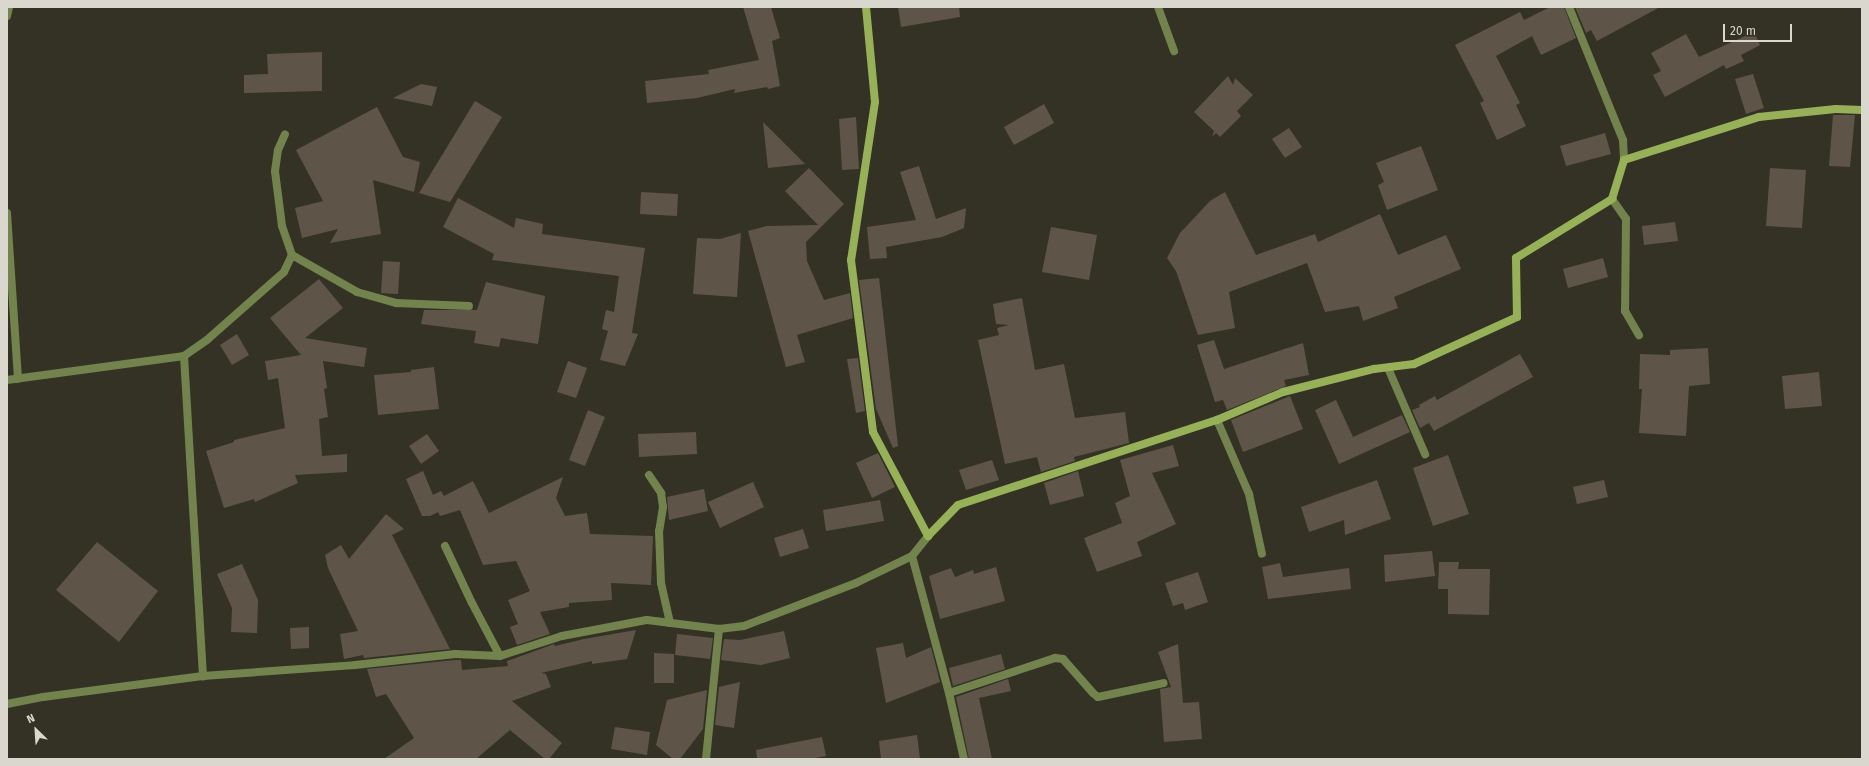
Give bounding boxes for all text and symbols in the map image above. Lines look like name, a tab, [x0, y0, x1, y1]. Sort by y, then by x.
scale bar	[1725, 16, 1794, 42]
text: 20 m	[1730, 24, 1756, 38]
north arrow	[16, 710, 56, 750]
text: N	[25, 711, 37, 726]

